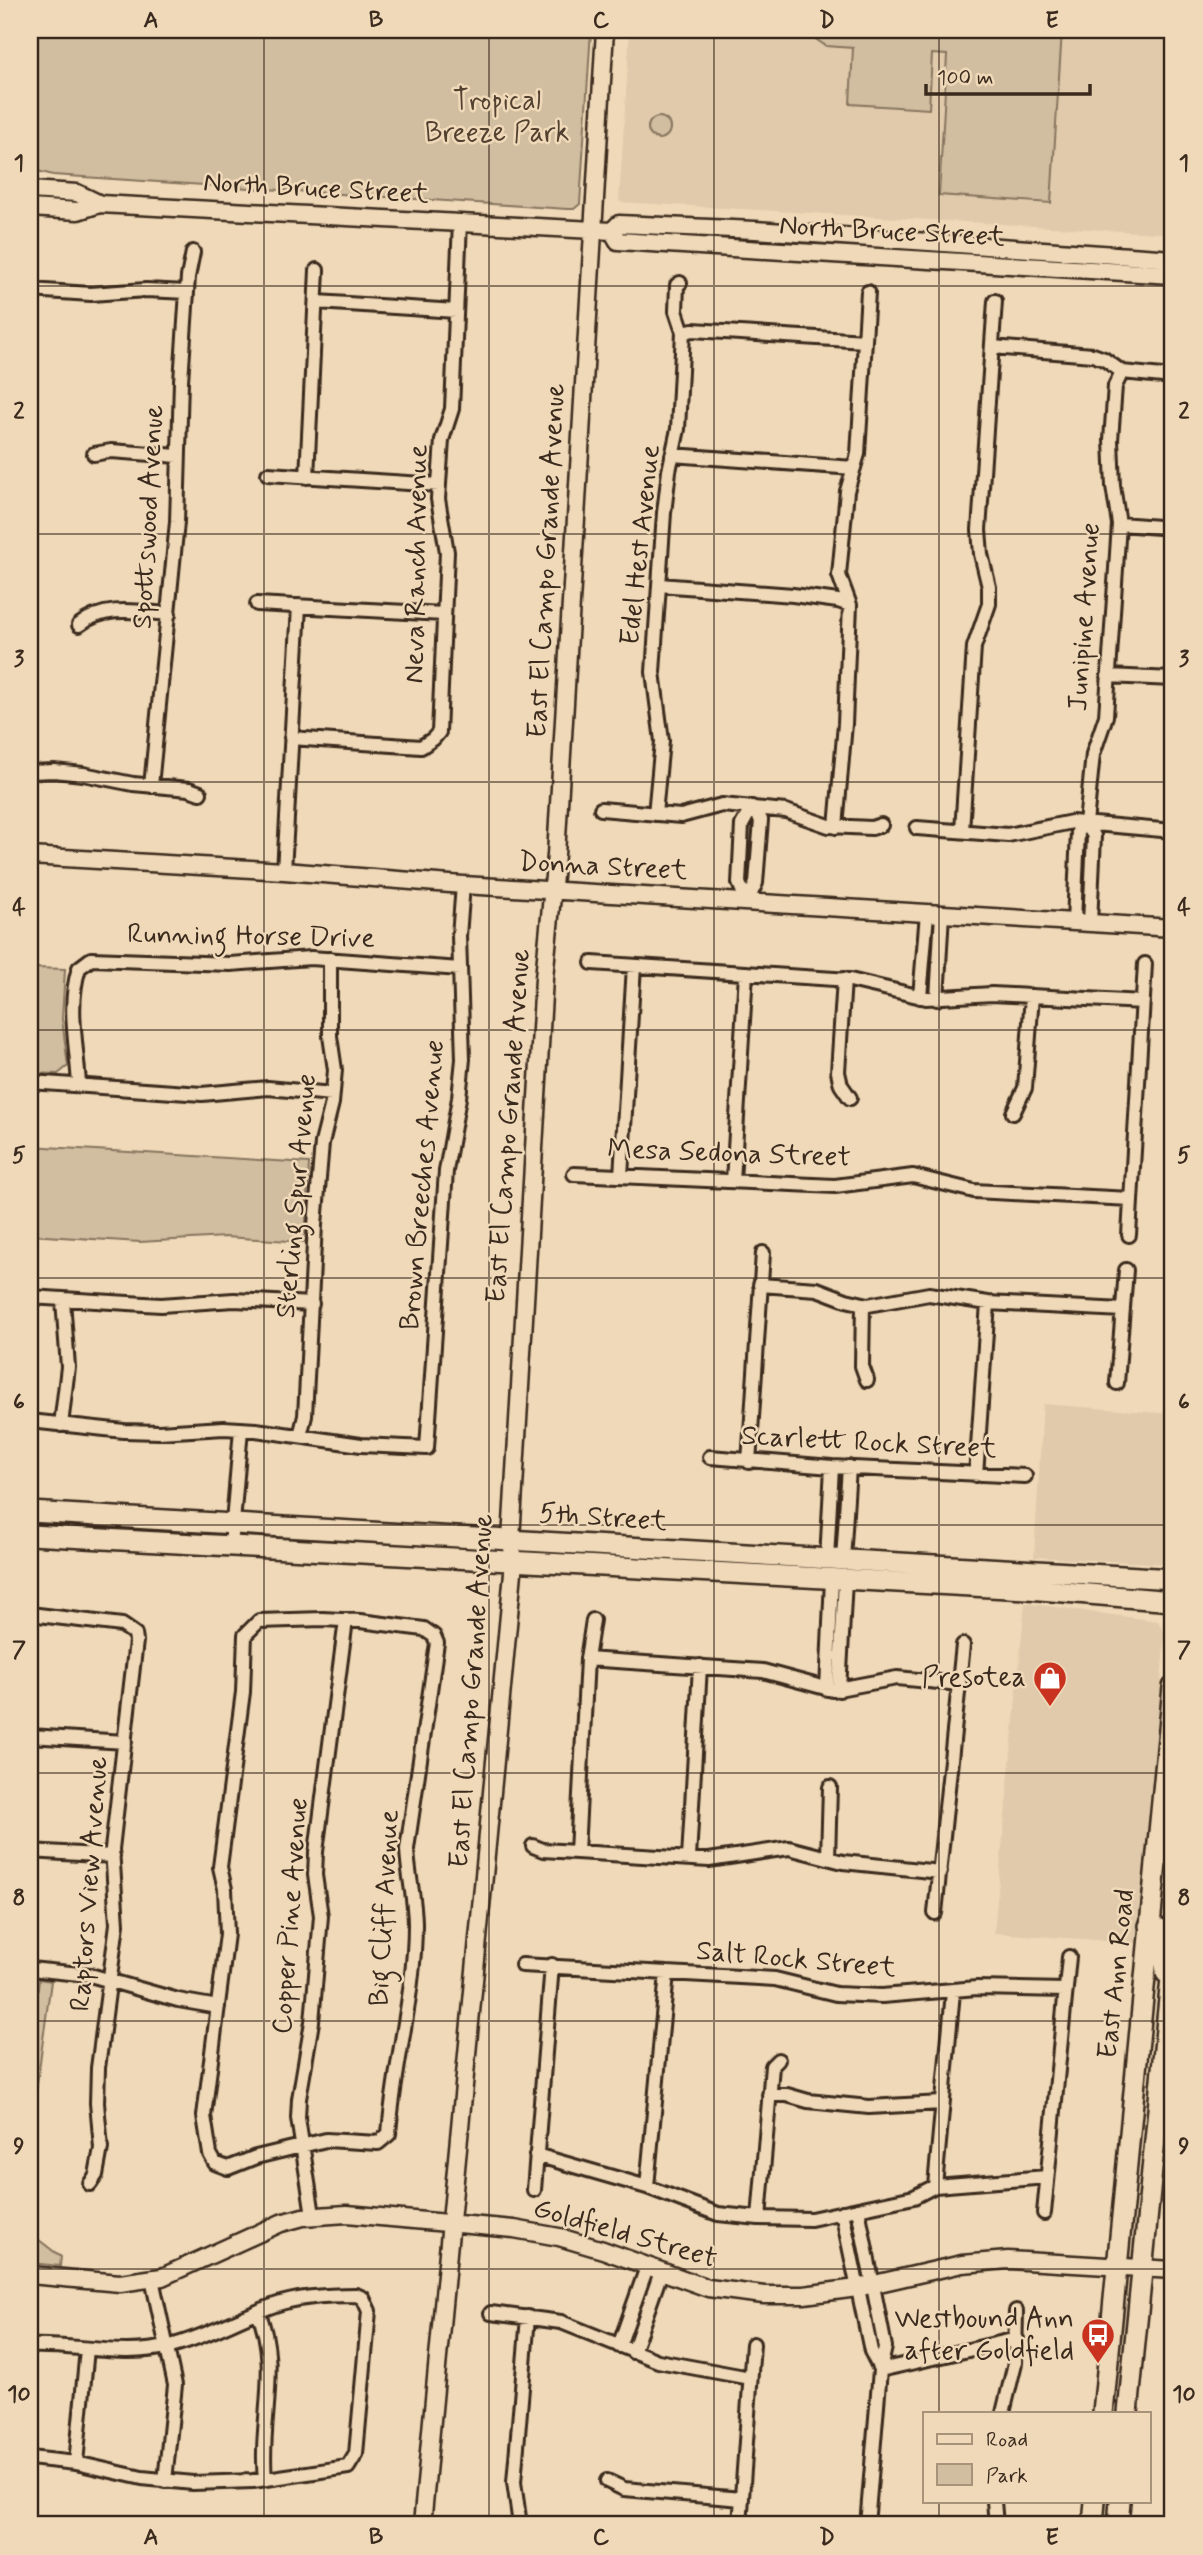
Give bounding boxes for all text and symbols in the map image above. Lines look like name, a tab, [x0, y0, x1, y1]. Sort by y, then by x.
text: A	[143, 6, 159, 36]
text: B	[369, 6, 384, 36]
text: C	[593, 6, 610, 36]
text: D	[819, 6, 835, 36]
text: E	[1045, 6, 1059, 36]
scale bar	[926, 52, 1091, 96]
text: 100 m	[937, 64, 993, 92]
park label: Tropical Breeze Park	[425, 83, 569, 152]
text: 1	[14, 149, 24, 179]
text: 1	[1179, 149, 1189, 179]
street label: North Bruce Street	[202, 165, 430, 213]
street label: North Bruce Street	[778, 208, 1006, 256]
street label: East El Campo Grande Avenue	[519, 383, 575, 739]
text: 2	[13, 397, 25, 427]
text: 2	[1178, 397, 1190, 427]
street label: Spottswood Avenue	[125, 404, 173, 630]
street label: Edel Hest Avenue	[612, 443, 670, 647]
street label: Neva Ranch Avenue	[396, 444, 438, 684]
street label: Junipine Avenue	[1060, 521, 1110, 713]
text: 3	[14, 645, 25, 675]
text: 3	[1179, 645, 1190, 675]
street label: Donna Street	[518, 844, 689, 890]
text: 4	[12, 893, 26, 923]
text: 4	[1177, 893, 1191, 923]
street label: Running Horse Drive	[127, 916, 375, 961]
street label: East El Campo Grande Avenue	[478, 947, 540, 1305]
street label: Brown Breeches Avenue	[392, 1038, 454, 1332]
street label: Sterling Spur Avenue	[268, 1072, 329, 1320]
street label: Mesa Sedona Street	[607, 1131, 851, 1177]
text: 5	[12, 1141, 26, 1171]
text: 5	[1177, 1141, 1191, 1171]
text: 6	[13, 1388, 25, 1418]
text: 6	[1178, 1388, 1190, 1418]
street label: Scarlett Rock Street	[741, 1418, 998, 1468]
street label: 5th Street	[538, 1495, 669, 1541]
street label: East El Campo Grande Avenue	[441, 1512, 503, 1870]
text: 7	[12, 1636, 26, 1666]
text: 7	[1177, 1636, 1191, 1666]
shop icon: Presotea	[1031, 1659, 1069, 1708]
place label: Presotea	[922, 1660, 1026, 1697]
street label: Raptors View Avenue	[63, 1755, 117, 2013]
street label: Copper Pine Avenue	[264, 1796, 318, 2036]
street label: Big Cliff Avenue	[361, 1809, 412, 2007]
text: 8	[13, 1884, 25, 1914]
text: 8	[1178, 1884, 1190, 1914]
street label: East Ann Road	[1090, 1887, 1144, 2061]
street label: Salt Rock Street	[695, 1933, 898, 1987]
text: 9	[13, 2132, 25, 2162]
text: 9	[1178, 2132, 1190, 2162]
street label: Goldfield Street	[529, 2190, 721, 2278]
place label: Westbound Ann after Goldfield	[895, 2301, 1074, 2370]
bus stop icon: Westbound Ann after Goldfield	[1079, 2316, 1117, 2365]
text: 10	[7, 2380, 31, 2410]
text: 10	[1172, 2380, 1196, 2410]
legend	[923, 2412, 1150, 2502]
text: Road	[986, 2426, 1028, 2454]
text: Park	[986, 2462, 1028, 2490]
text: A	[143, 2523, 159, 2553]
text: B	[369, 2523, 384, 2553]
text: C	[593, 2523, 610, 2553]
text: D	[819, 2523, 835, 2553]
text: E	[1045, 2523, 1059, 2553]

